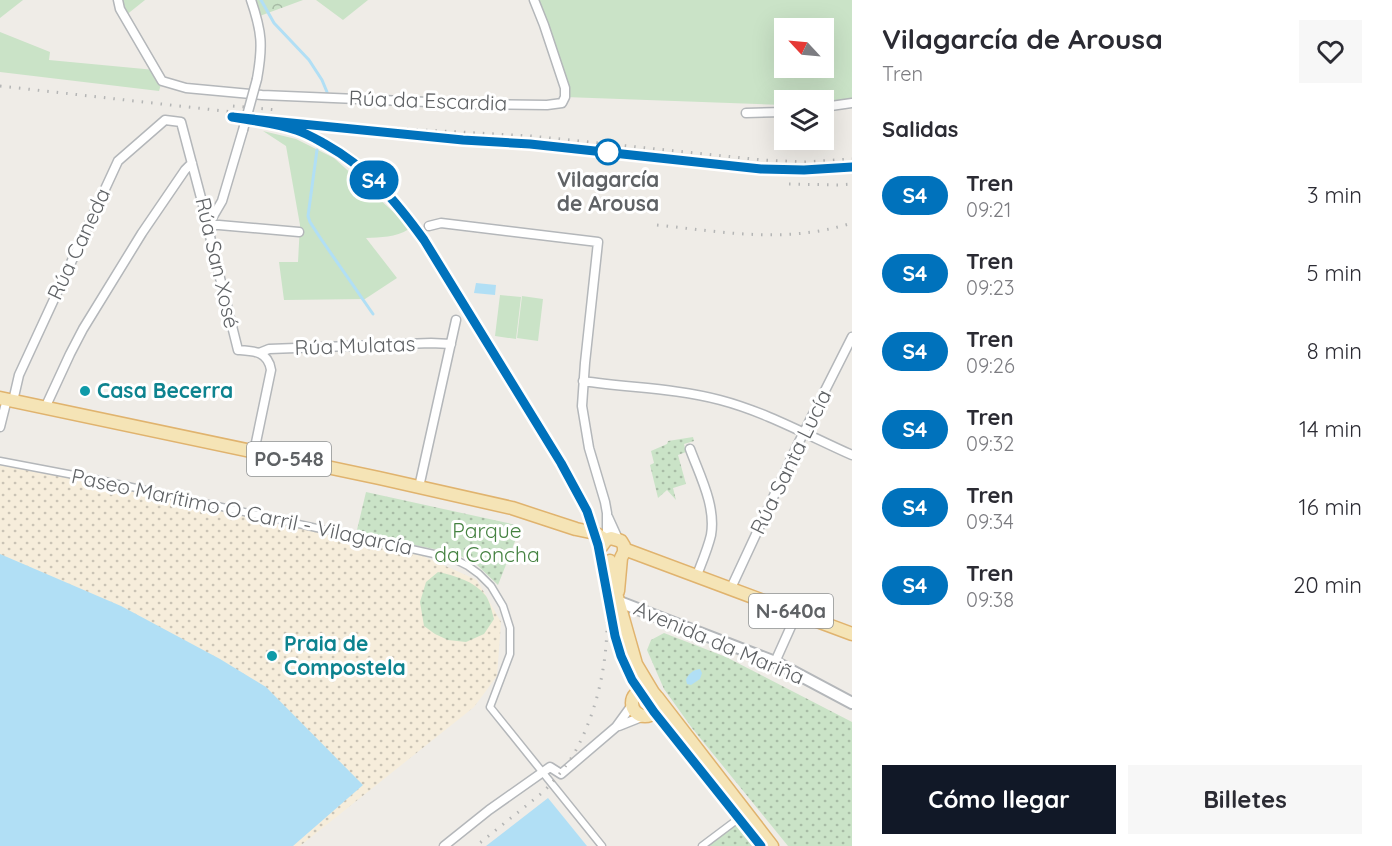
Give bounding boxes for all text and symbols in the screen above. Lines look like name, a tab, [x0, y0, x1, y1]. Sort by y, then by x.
north arrow	[774, 18, 834, 78]
map controls	[774, 18, 834, 150]
button: heart	[1299, 20, 1362, 83]
text: Vilagarcía de Arousa	[882, 21, 1163, 56]
text: Tren	[882, 61, 923, 86]
street label: Rúa da Escardia	[348, 84, 508, 116]
button: layers	[774, 90, 834, 150]
text: Salidas	[882, 115, 958, 143]
marker: Vilagarcía de Arousa	[595, 139, 621, 165]
line badge: S4	[347, 160, 401, 200]
place label: Vilagarcía de Arousa	[557, 166, 659, 216]
text: S4	[362, 167, 386, 193]
text: Tren	[966, 169, 1014, 197]
text: 3 min	[1307, 181, 1362, 209]
text: S4	[903, 182, 927, 208]
street label: Rúa Caneda	[41, 184, 115, 304]
street label: Rúa San Xosé	[190, 195, 246, 331]
text: 09:21	[966, 197, 1011, 222]
text: Tren	[966, 247, 1014, 275]
text: 5 min	[1307, 259, 1362, 287]
text: S4	[903, 260, 927, 286]
text: 09:23	[966, 275, 1014, 300]
text: Tren	[966, 325, 1014, 353]
street label: Rúa Mulatas	[294, 330, 416, 360]
text: 8 min	[1307, 337, 1362, 365]
text: S4	[903, 338, 927, 364]
text: 09:26	[966, 353, 1015, 378]
place label: Casa Becerra	[97, 377, 233, 403]
marker: Casa Becerra	[78, 384, 92, 398]
street label: Rúa Santa Lucía	[744, 385, 836, 538]
text: Tren	[966, 403, 1014, 431]
text: 14 min	[1299, 415, 1362, 443]
text: S4	[903, 416, 927, 442]
text: 09:32	[966, 431, 1014, 456]
road number: PO-548	[247, 442, 331, 476]
street label: Paseo Marítimo O Carril - Vilagarcía	[69, 462, 415, 560]
text: Tren	[966, 481, 1014, 509]
text: 16 min	[1299, 493, 1362, 521]
text: S4	[903, 494, 927, 520]
text: 09:34	[966, 509, 1014, 534]
park label: Parque da Concha	[434, 517, 540, 567]
text: Tren	[966, 559, 1014, 587]
text: 20 min	[1293, 571, 1362, 599]
text: S4	[903, 572, 927, 598]
text: 09:38	[966, 587, 1014, 612]
street label: Avenida da Mariña	[630, 594, 808, 690]
road number: N-640a	[749, 594, 833, 628]
place label: Praia de Compostela	[284, 630, 406, 680]
marker: Praia de Compostela	[265, 649, 279, 663]
button: Cómo llegar	[882, 765, 1116, 834]
button: Billetes	[1128, 765, 1362, 834]

